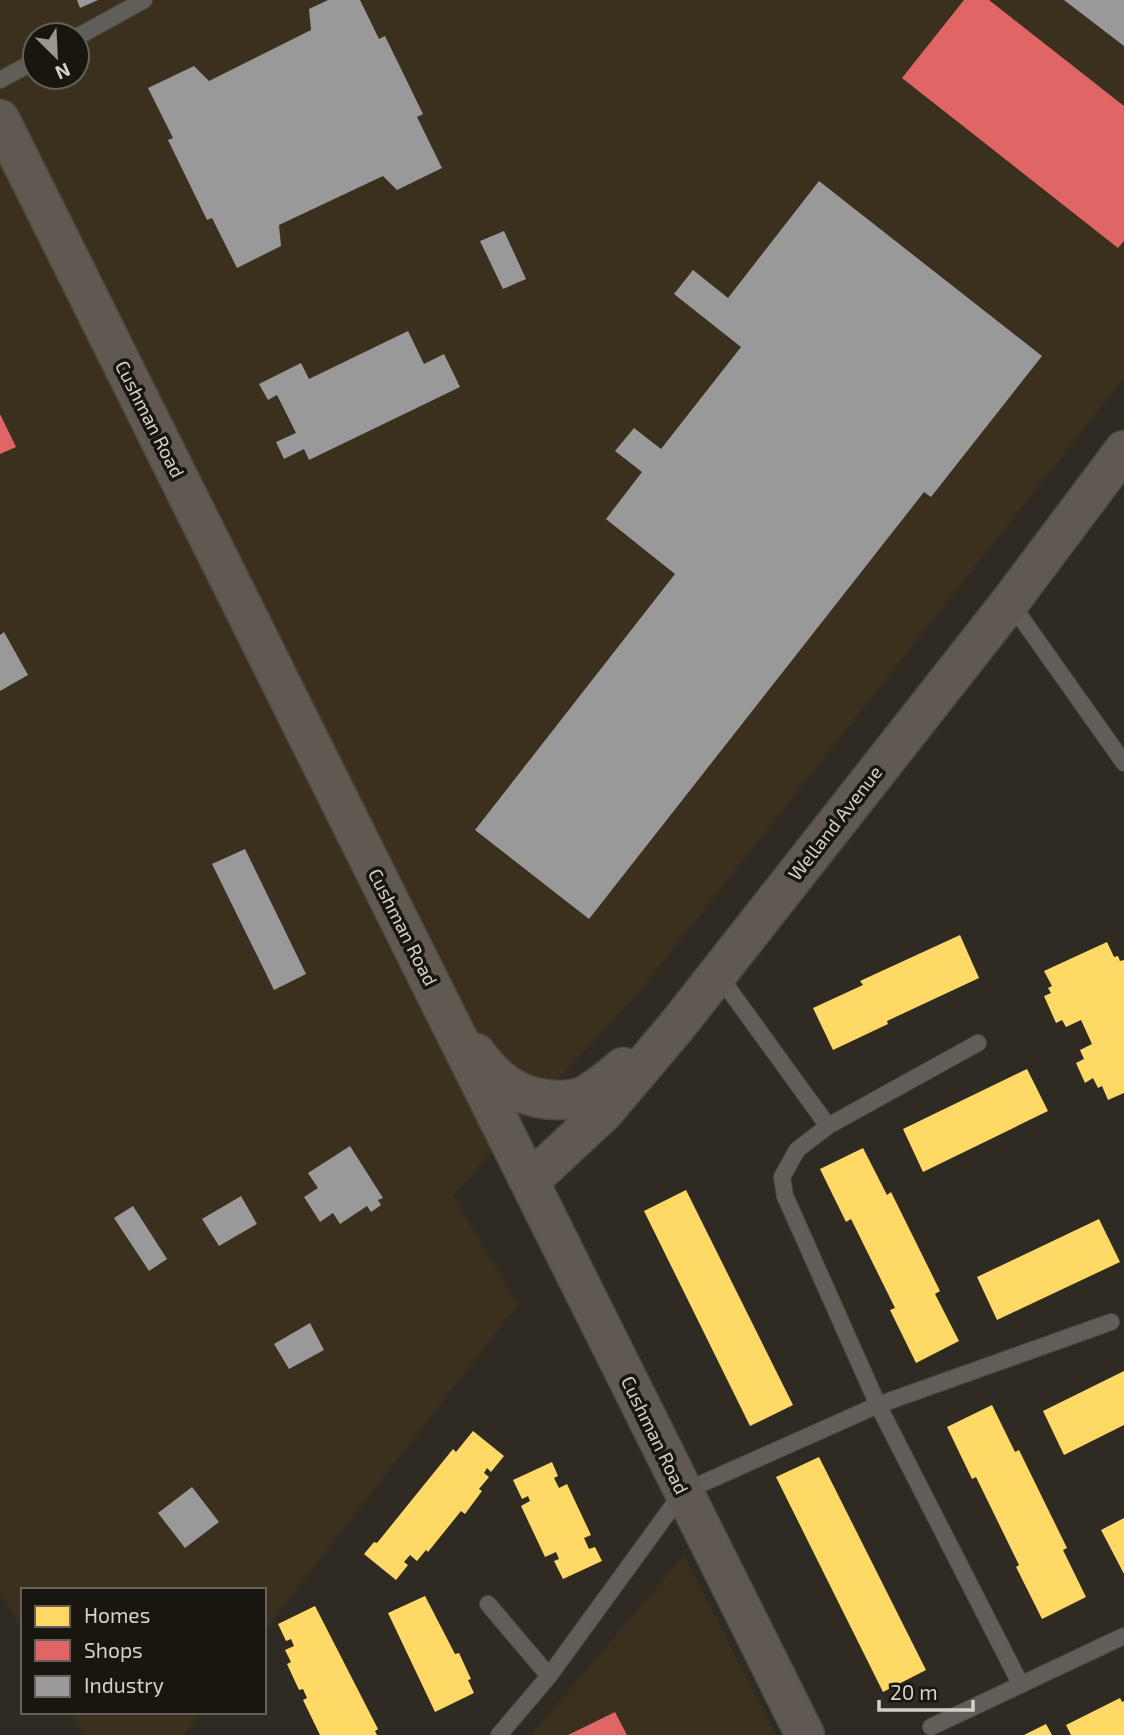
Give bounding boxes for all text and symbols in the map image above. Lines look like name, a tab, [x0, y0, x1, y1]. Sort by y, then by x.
north arrow	[21, 21, 91, 91]
text: N	[52, 59, 74, 85]
street label: Cushman Road	[111, 356, 190, 481]
street label: Welland Avenue	[783, 761, 886, 885]
street label: Cushman Road	[364, 864, 443, 989]
street label: Cushman Road	[617, 1372, 694, 1498]
legend	[21, 1588, 266, 1714]
text: Homes	[84, 1602, 150, 1627]
text: Shops	[84, 1637, 143, 1662]
scale bar	[879, 1668, 974, 1712]
text: Industry	[84, 1672, 164, 1697]
text: 20 m	[890, 1679, 938, 1704]

